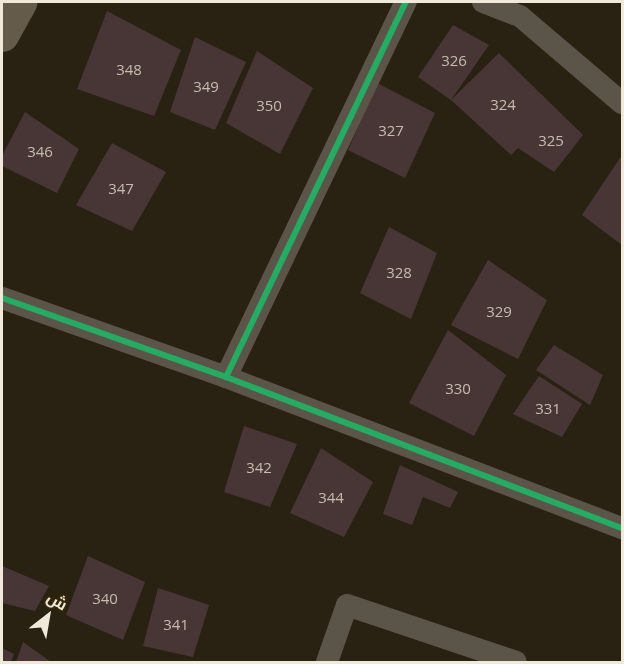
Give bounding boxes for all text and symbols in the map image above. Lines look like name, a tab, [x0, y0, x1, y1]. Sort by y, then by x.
house number: 326	[441, 52, 467, 70]
house number: 348	[116, 61, 142, 79]
house number: 349	[193, 78, 219, 96]
house number: 324	[490, 96, 516, 114]
house number: 350	[256, 97, 282, 115]
house number: 327	[378, 122, 404, 140]
house number: 325	[538, 132, 564, 150]
house number: 346	[27, 143, 53, 161]
house number: 347	[108, 180, 134, 198]
house number: 328	[386, 264, 412, 282]
house number: 329	[486, 303, 512, 321]
house number: 330	[445, 380, 471, 398]
house number: 331	[535, 400, 561, 418]
house number: 342	[246, 459, 272, 477]
house number: 344	[318, 489, 344, 507]
north arrow	[18, 586, 78, 646]
text: ش	[43, 586, 72, 615]
house number: 340	[92, 590, 118, 608]
house number: 341	[163, 616, 189, 634]

